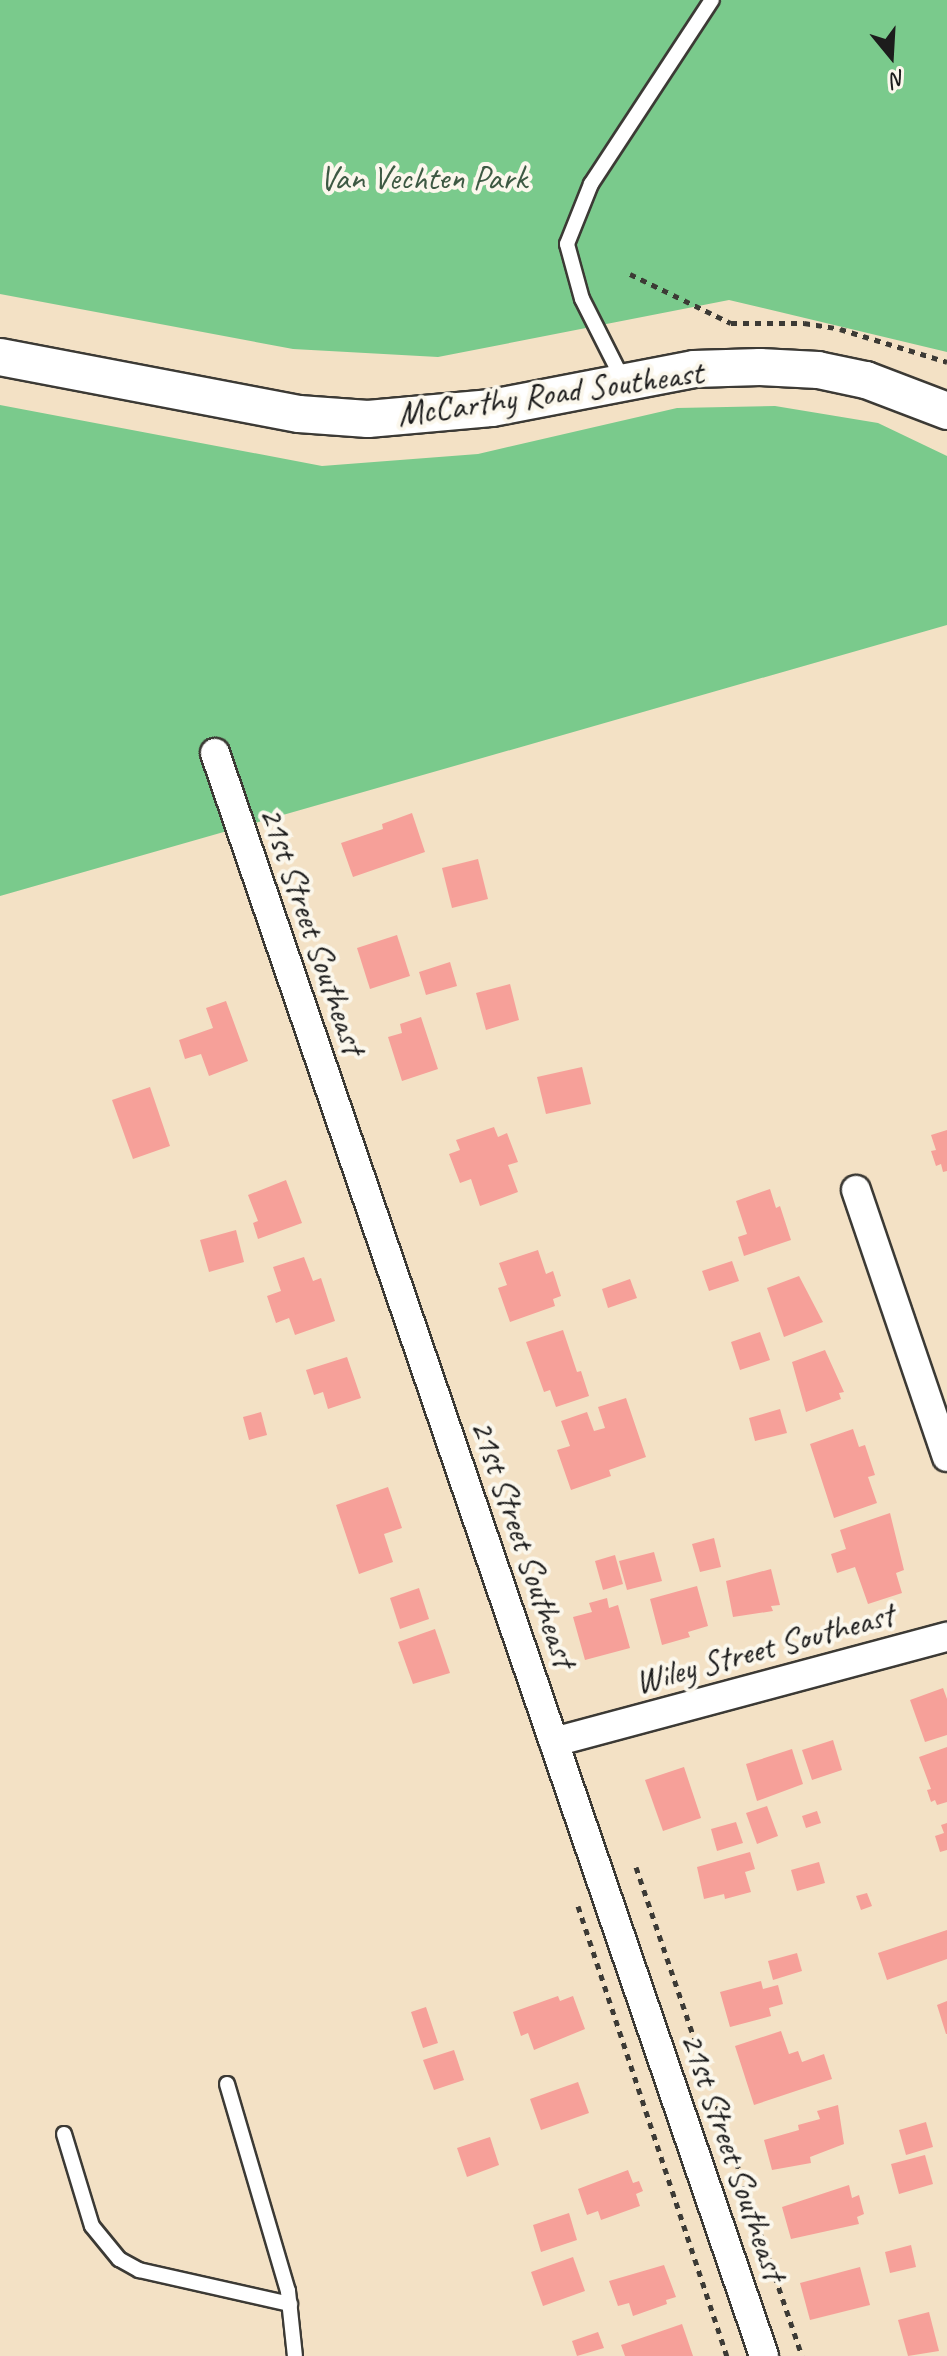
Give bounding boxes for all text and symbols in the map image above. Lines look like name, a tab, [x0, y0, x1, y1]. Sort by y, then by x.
north arrow	[851, 16, 931, 96]
text: N	[888, 63, 909, 94]
park label: Van Vechten Park	[319, 158, 527, 198]
street label: McCarthy Road Southeast	[395, 351, 705, 435]
street label: 21st Street Southeast	[251, 800, 375, 1060]
street label: 21st Street Southeast	[462, 1413, 586, 1673]
street label: Wiley Street Southeast	[630, 1594, 898, 1702]
street label: 21st Street Southeast	[672, 2026, 796, 2286]

